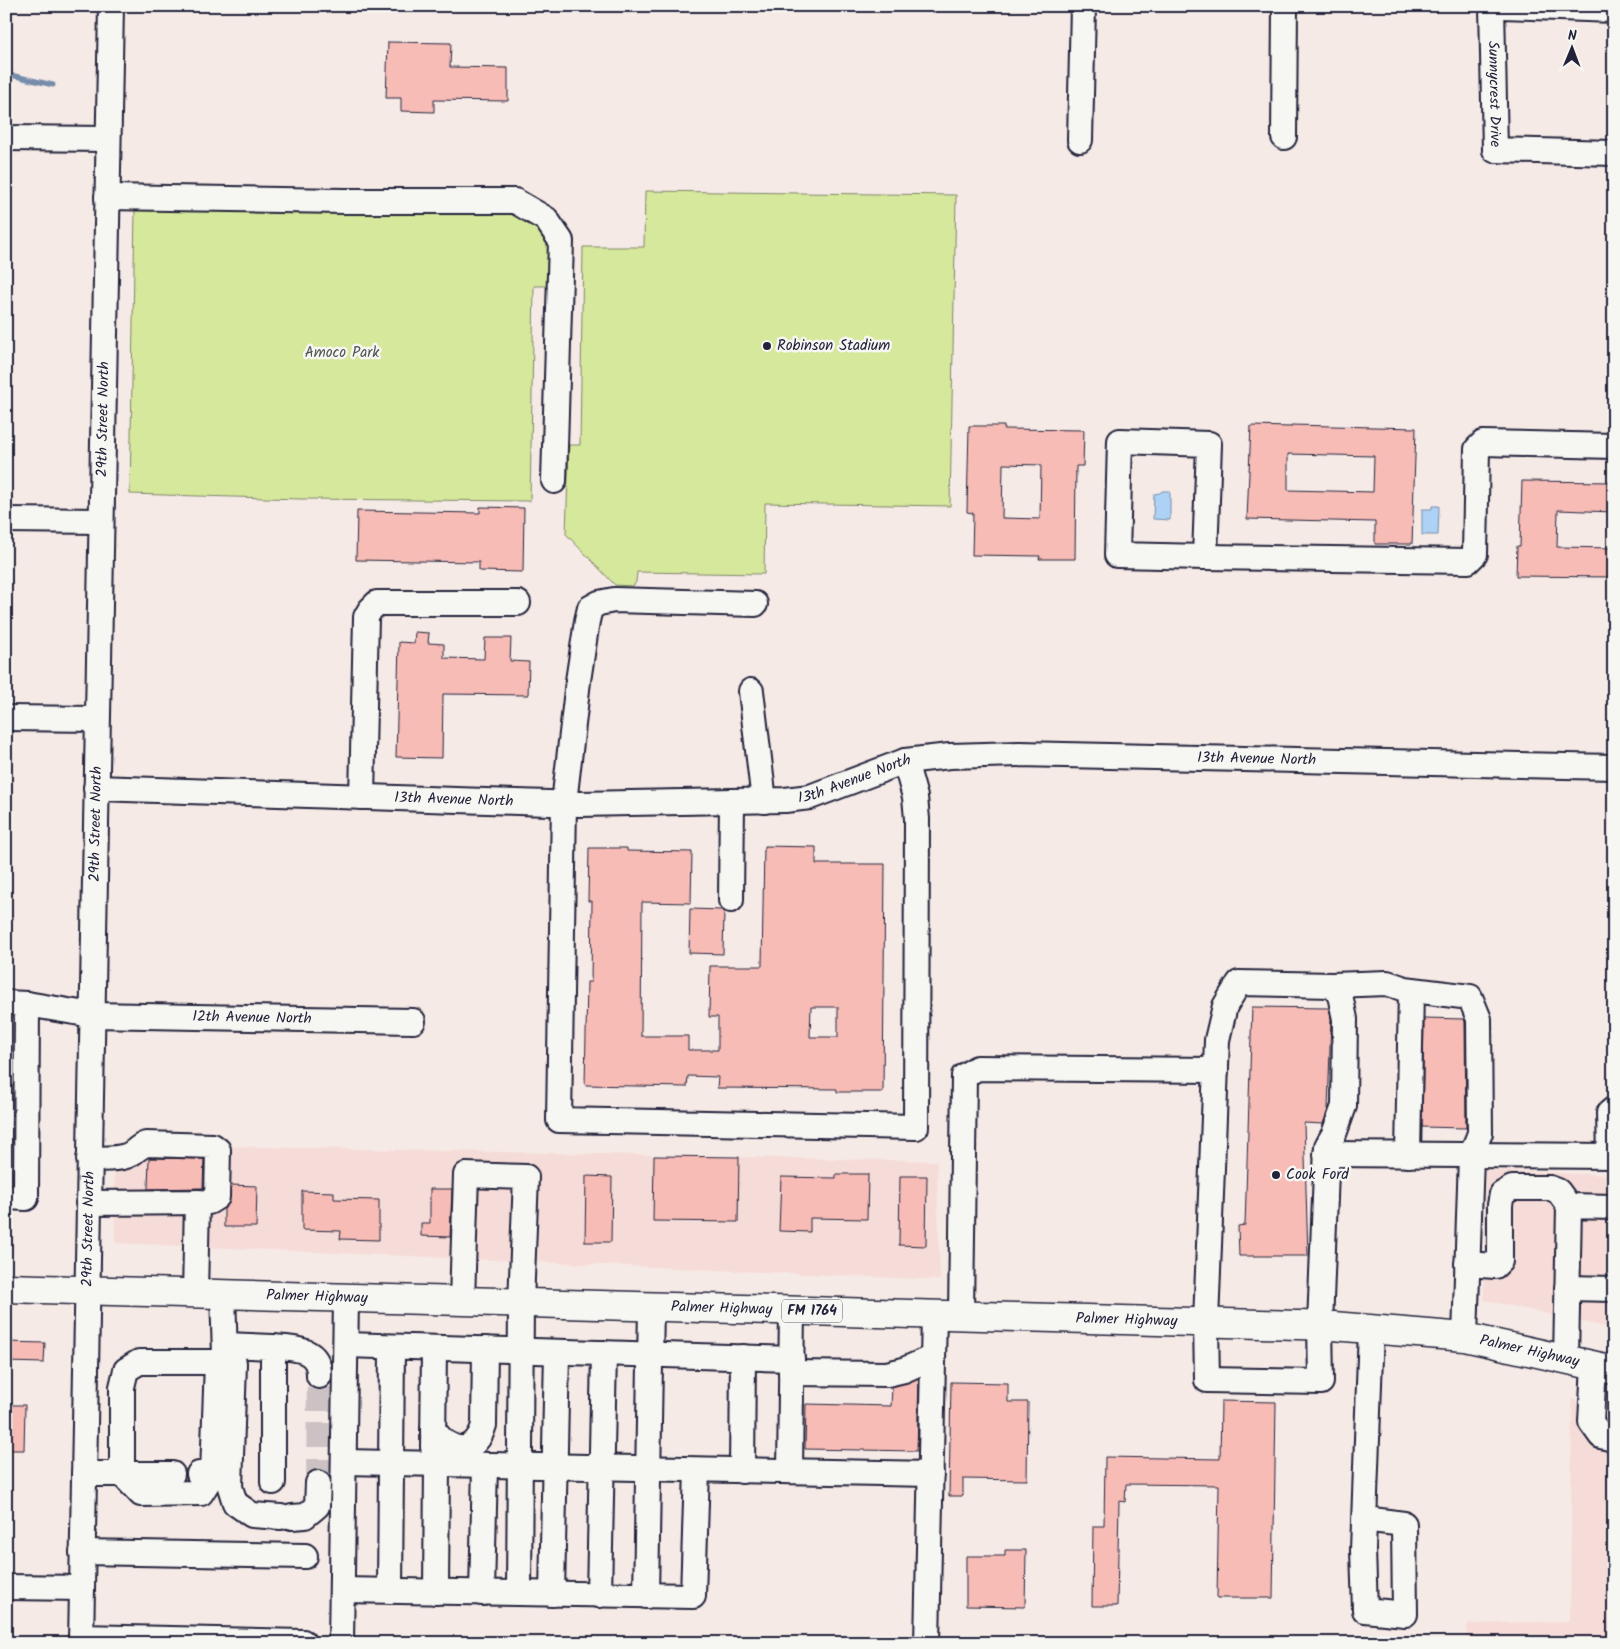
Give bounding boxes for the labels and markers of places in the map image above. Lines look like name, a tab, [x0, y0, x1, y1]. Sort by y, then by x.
place label: Robinson Stadium	[777, 334, 890, 358]
marker: Robinson Stadium	[761, 340, 773, 352]
place label: Cook Ford	[1286, 1163, 1349, 1187]
marker: Cook Ford	[1270, 1169, 1282, 1181]

